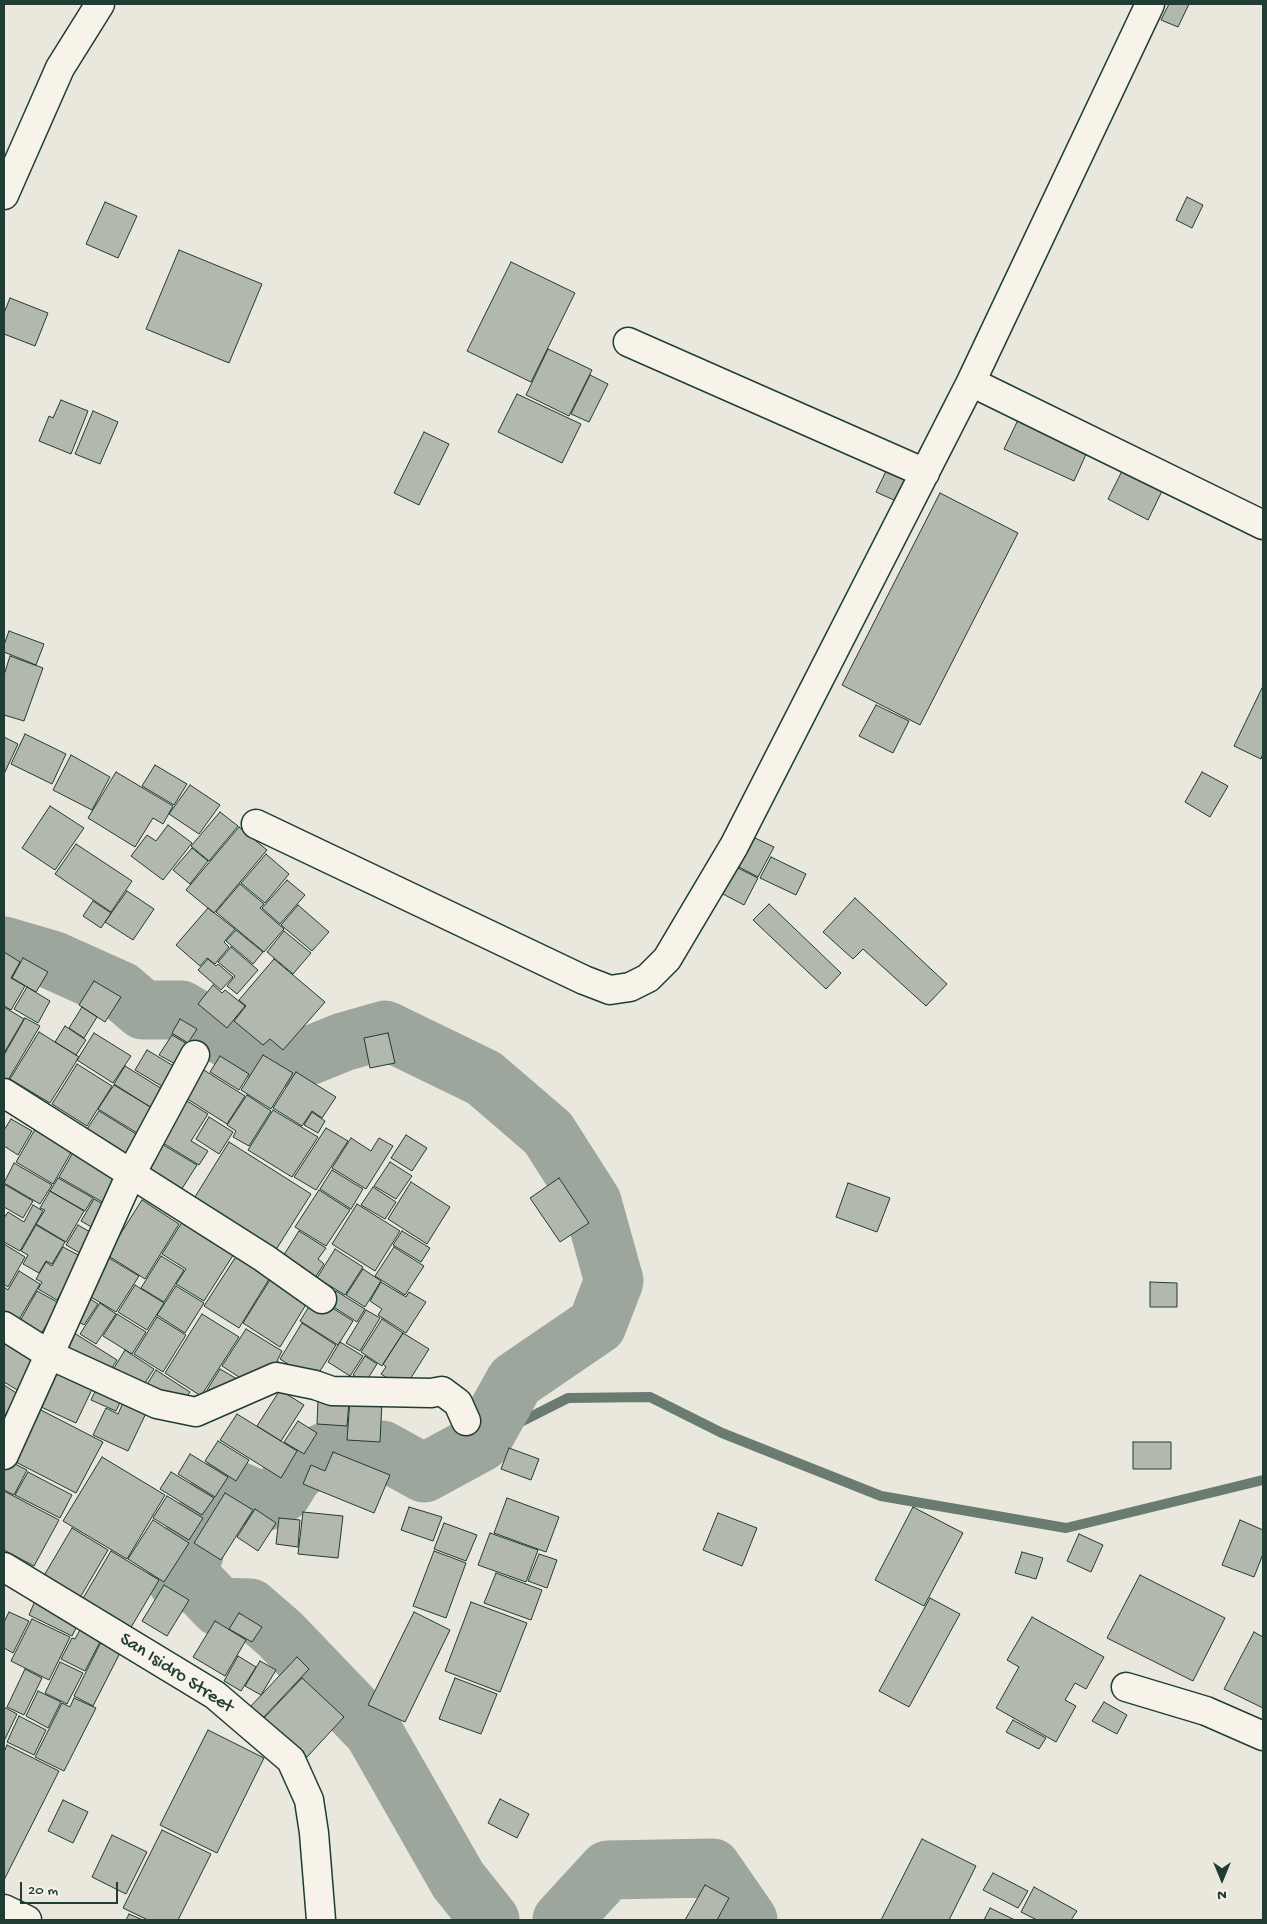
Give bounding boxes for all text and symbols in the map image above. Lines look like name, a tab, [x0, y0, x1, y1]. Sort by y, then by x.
street label: San Isidro Street	[115, 1629, 237, 1719]
north arrow	[1197, 1854, 1247, 1904]
scale bar	[22, 1872, 120, 1904]
text: 20 m	[28, 1882, 58, 1900]
text: N	[1217, 1886, 1227, 1903]

